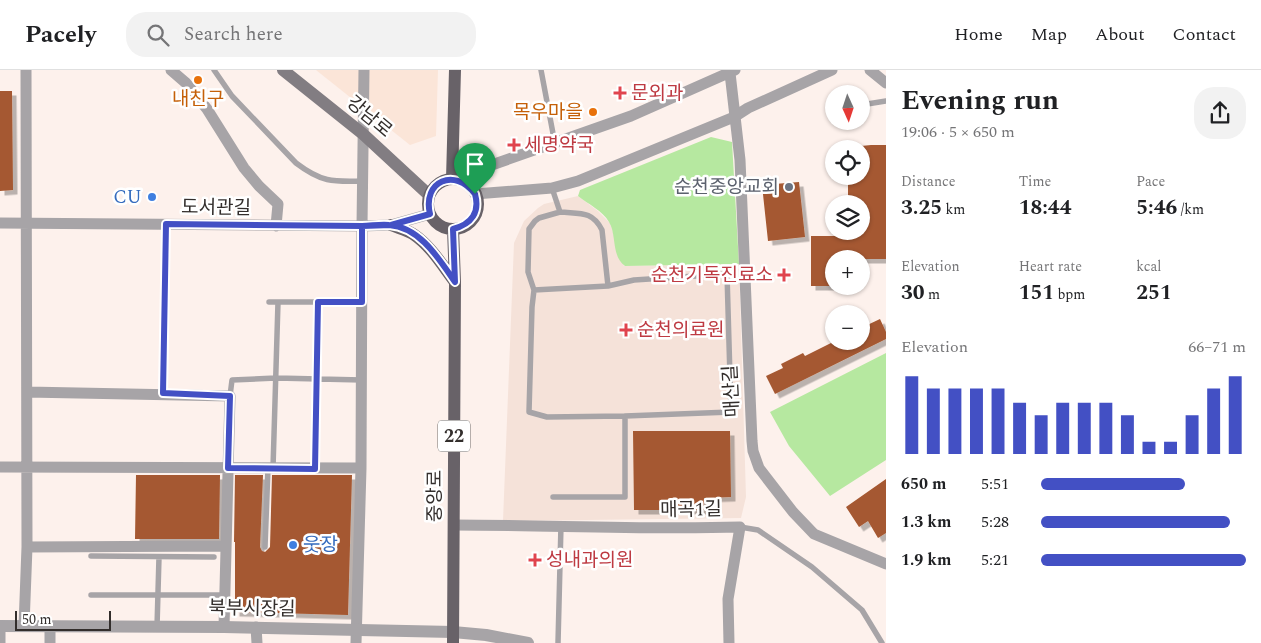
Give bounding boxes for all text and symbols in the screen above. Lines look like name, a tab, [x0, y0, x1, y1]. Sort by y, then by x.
search box	[126, 12, 476, 57]
text: Pacely	[25, 17, 96, 53]
text: Search here	[184, 20, 283, 49]
icon: search	[144, 21, 172, 49]
text: Home	[954, 21, 1003, 48]
text: Map	[1031, 21, 1067, 48]
text: About	[1095, 21, 1145, 48]
text: Contact	[1173, 21, 1236, 48]
marker: 내친구	[192, 74, 204, 86]
place label: 문외과	[631, 79, 683, 108]
text: Evening run	[901, 79, 1059, 122]
place label: 내친구	[172, 85, 224, 114]
north arrow	[825, 85, 870, 130]
map controls	[825, 85, 870, 350]
marker: 문외과	[613, 86, 627, 100]
button: share	[1194, 87, 1246, 139]
street label: 강남로	[340, 89, 398, 145]
place label: 목우마을	[513, 98, 583, 127]
marker: 목우마을	[587, 106, 599, 118]
text: 19:06 · 5 × 650 m	[901, 120, 1015, 144]
place label: 세명약국	[524, 131, 594, 160]
marker: 세명약국	[508, 139, 520, 151]
button: locate	[825, 140, 870, 185]
pin	[454, 143, 496, 194]
icon: arrive	[461, 150, 489, 178]
text: Distance	[901, 171, 956, 192]
text: Time	[1019, 171, 1051, 192]
text: Pace	[1136, 171, 1165, 192]
place label: 순천중앙교회	[674, 173, 779, 202]
marker: 순천중앙교회	[783, 181, 795, 193]
place label: CU	[113, 183, 142, 212]
marker: CU	[146, 191, 158, 203]
text: 3.25	[901, 192, 942, 224]
text: 18:44	[1019, 192, 1071, 224]
text: 5:46	[1136, 192, 1177, 224]
street label: 도서관길	[181, 193, 251, 223]
button: layers	[825, 195, 870, 240]
text: km	[942, 199, 965, 220]
text: /km	[1177, 199, 1204, 220]
button: +	[825, 250, 870, 295]
text: Elevation	[901, 256, 960, 277]
text: Heart rate	[1019, 256, 1082, 277]
text: kcal	[1136, 256, 1161, 277]
place label: 순천기독진료소	[651, 261, 773, 290]
marker: 순천기독진료소	[777, 268, 791, 282]
text: 30	[901, 277, 925, 309]
text: 151	[1019, 277, 1054, 309]
text: 251	[1136, 277, 1172, 309]
text: m	[925, 284, 940, 305]
text: bpm	[1054, 284, 1085, 305]
button: −	[825, 305, 870, 350]
place label: 순천의료원	[637, 316, 724, 345]
marker: 순천의료원	[619, 323, 633, 337]
text: Elevation	[901, 335, 968, 359]
text: 66–71 m	[1188, 335, 1246, 359]
street label: 매산길	[716, 364, 748, 418]
road number: 22	[438, 421, 470, 452]
street label: 중앙로	[421, 470, 450, 522]
text: 650 m	[901, 472, 946, 496]
text: 5:51	[981, 472, 1009, 496]
street label: 매곡1길	[660, 495, 722, 525]
text: 1.3 km	[901, 510, 951, 534]
text: 5:28	[981, 510, 1009, 534]
place label: 웃장	[303, 531, 338, 560]
marker: 웃장	[287, 539, 299, 551]
place label: 성내과의원	[546, 546, 633, 575]
text: 1.9 km	[901, 548, 951, 572]
text: 5:21	[981, 548, 1009, 572]
marker: 성내과의원	[528, 553, 542, 567]
street label: 북부시장길	[208, 594, 296, 624]
scale bar	[15, 608, 111, 631]
text: 50 m	[22, 609, 52, 630]

